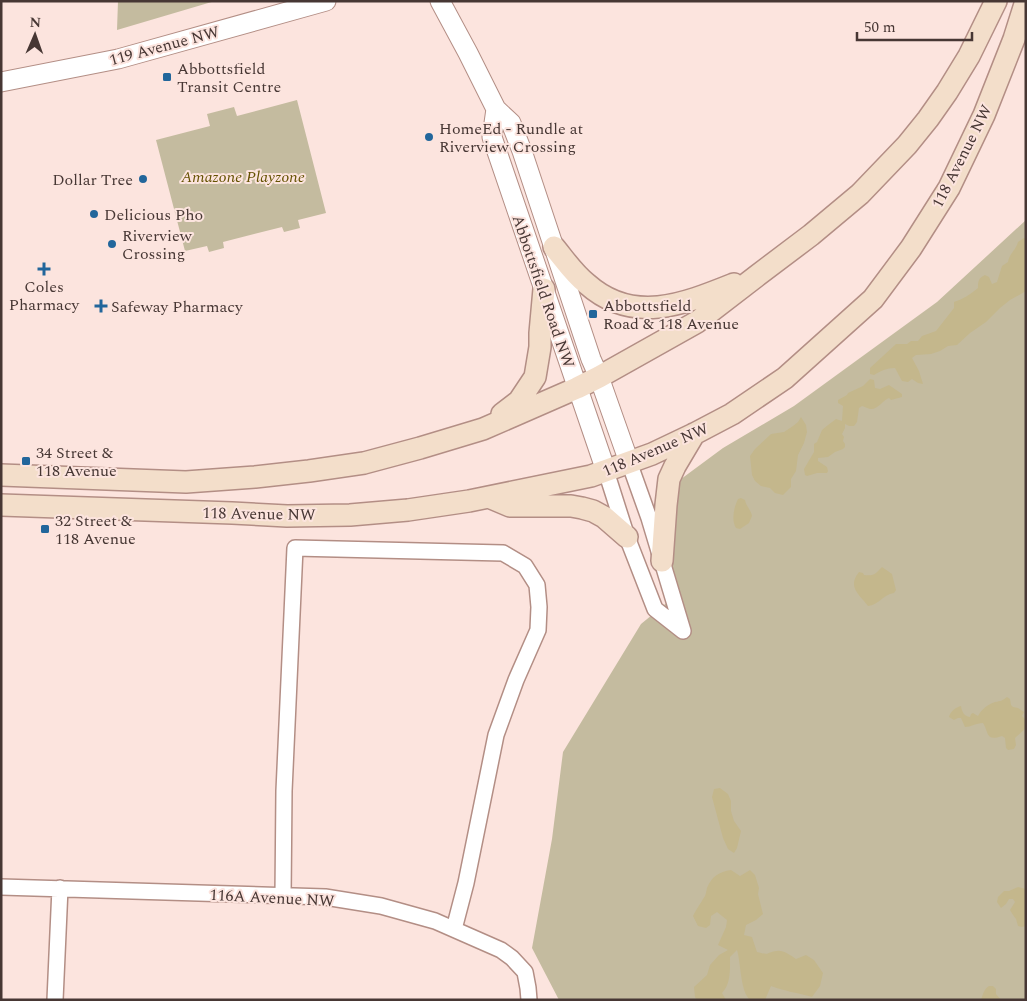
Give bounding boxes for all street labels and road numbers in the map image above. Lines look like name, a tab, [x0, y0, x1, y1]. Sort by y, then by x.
street label: 119 Avenue NW	[107, 20, 222, 72]
street label: 118 Avenue NW	[926, 100, 998, 212]
street label: Abbottsfield Road NW	[506, 211, 581, 372]
street label: 118 Avenue NW	[599, 417, 712, 483]
street label: 118 Avenue NW	[202, 501, 316, 527]
street label: 116A Avenue NW	[209, 883, 335, 913]

